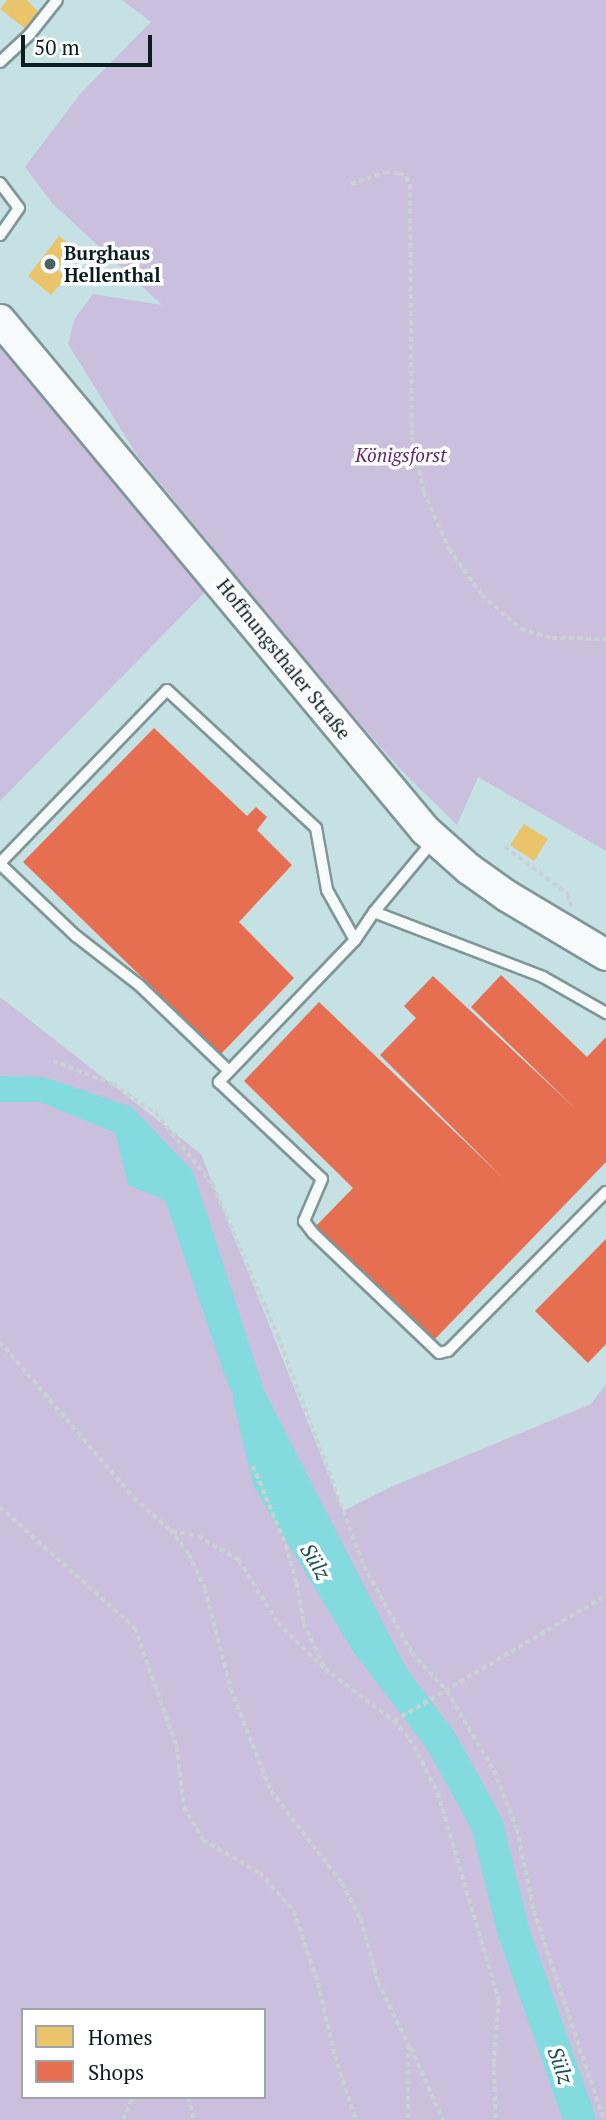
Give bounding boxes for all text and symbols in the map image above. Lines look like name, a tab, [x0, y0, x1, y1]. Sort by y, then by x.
scale bar	[24, 21, 156, 65]
text: 50 m	[34, 33, 80, 61]
place label: Burghaus Hellenthal	[64, 242, 161, 286]
marker: Burghaus Hellenthal	[42, 256, 58, 272]
park label: Königsforst	[355, 444, 447, 466]
street label: Hoffnungsthaler Straße	[212, 574, 356, 744]
water label: Sülz	[296, 1538, 336, 1584]
legend	[21, 2008, 266, 2099]
text: Homes	[88, 2023, 153, 2051]
water label: Sülz	[543, 2043, 579, 2087]
text: Shops	[88, 2058, 144, 2086]

